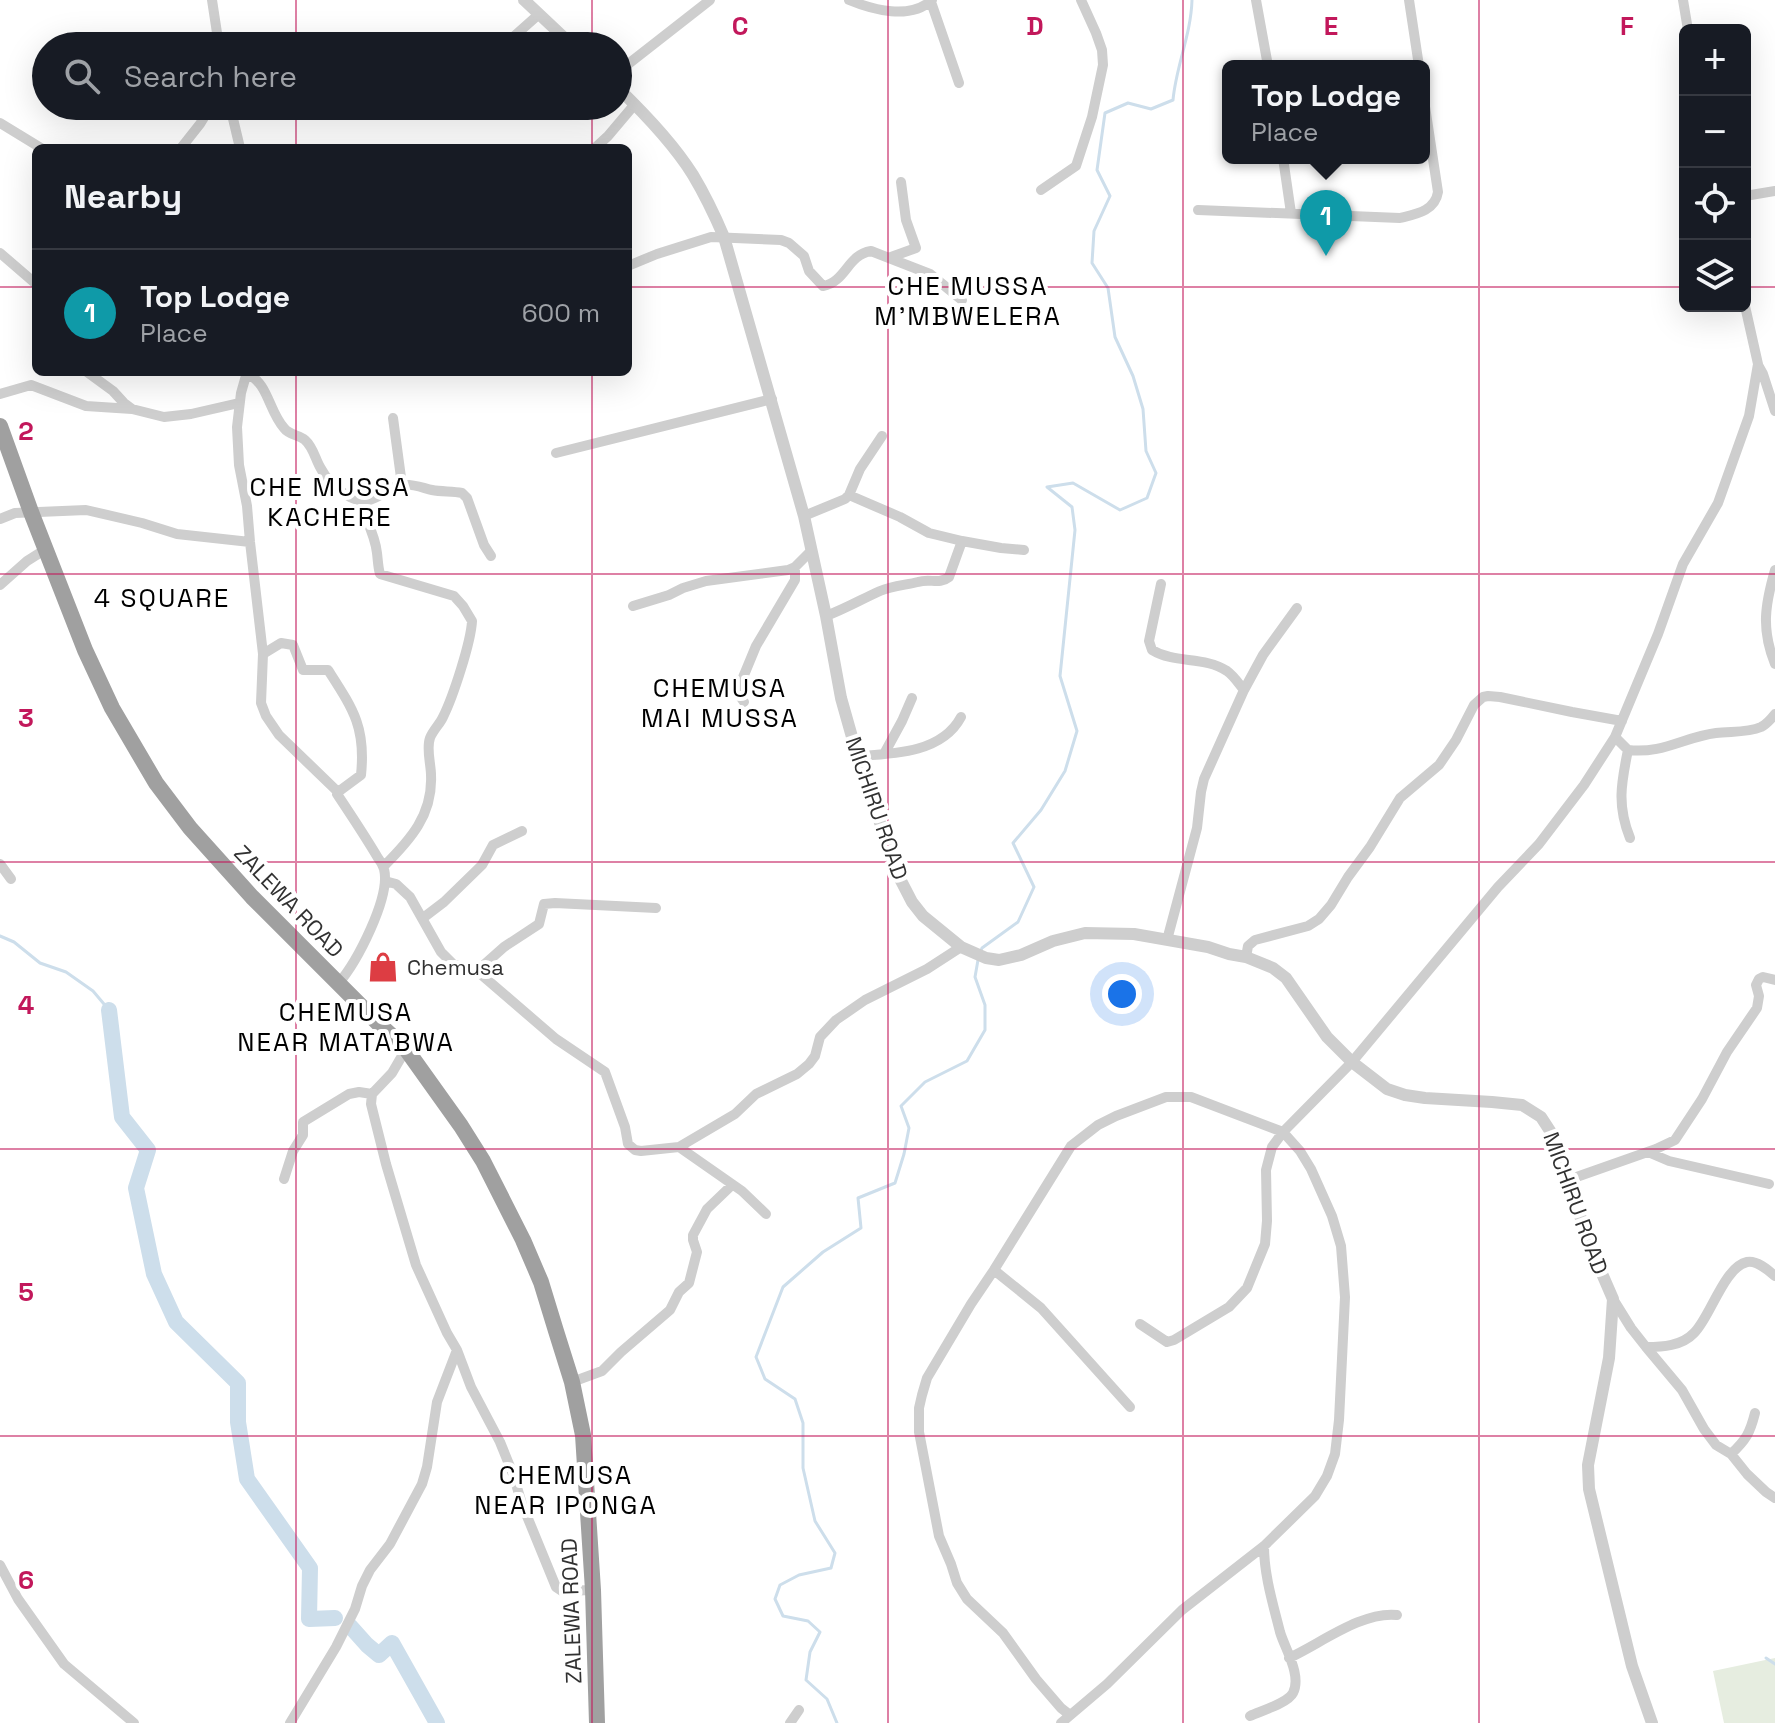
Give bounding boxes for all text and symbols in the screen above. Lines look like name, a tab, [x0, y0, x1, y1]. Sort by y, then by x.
text: C	[732, 9, 748, 43]
text: D	[1026, 9, 1044, 43]
text: E	[1324, 9, 1338, 43]
text: F	[1620, 9, 1634, 43]
map controls	[1679, 24, 1751, 312]
button: +	[1679, 24, 1751, 96]
search box	[32, 32, 632, 120]
icon: search	[60, 54, 104, 98]
text: Search here	[124, 57, 297, 96]
popup	[1222, 60, 1430, 164]
text: Top Lodge	[1251, 76, 1401, 115]
button: −	[1679, 96, 1751, 168]
text: Place	[1251, 115, 1318, 149]
button: locate	[1679, 168, 1751, 240]
text: Nearby	[64, 175, 182, 218]
pin: 1	[1300, 190, 1352, 256]
button: layers	[1679, 240, 1751, 312]
district label: CHE MUSSA M'MBWELERA	[874, 269, 1062, 333]
text: Top Lodge	[140, 277, 290, 316]
text: 1	[84, 296, 96, 330]
text: 600 m	[522, 296, 600, 330]
text: Place	[140, 316, 208, 350]
text: 2	[18, 414, 34, 448]
district label: CHE MUSSA KACHERE	[249, 470, 411, 534]
district label: 4 SQUARE	[94, 581, 230, 615]
district label: CHEMUSA MAI MUSSA	[641, 671, 799, 735]
text: 3	[18, 701, 34, 735]
street label: MICHIRU ROAD	[839, 733, 915, 883]
street label: ZALEWA ROAD	[228, 839, 350, 963]
shop icon: Chemusa	[366, 950, 400, 984]
place label: Chemusa	[407, 953, 504, 981]
your location	[1102, 974, 1142, 1014]
text: 4	[18, 988, 34, 1022]
district label: CHEMUSA NEAR MATABWA	[237, 995, 455, 1059]
street label: MICHIRU ROAD	[1537, 1128, 1615, 1278]
text: 5	[18, 1275, 34, 1309]
district label: CHEMUSA NEAR IPONGA	[474, 1458, 658, 1522]
street label: ZALEWA ROAD	[554, 1538, 588, 1684]
text: 6	[18, 1563, 34, 1597]

